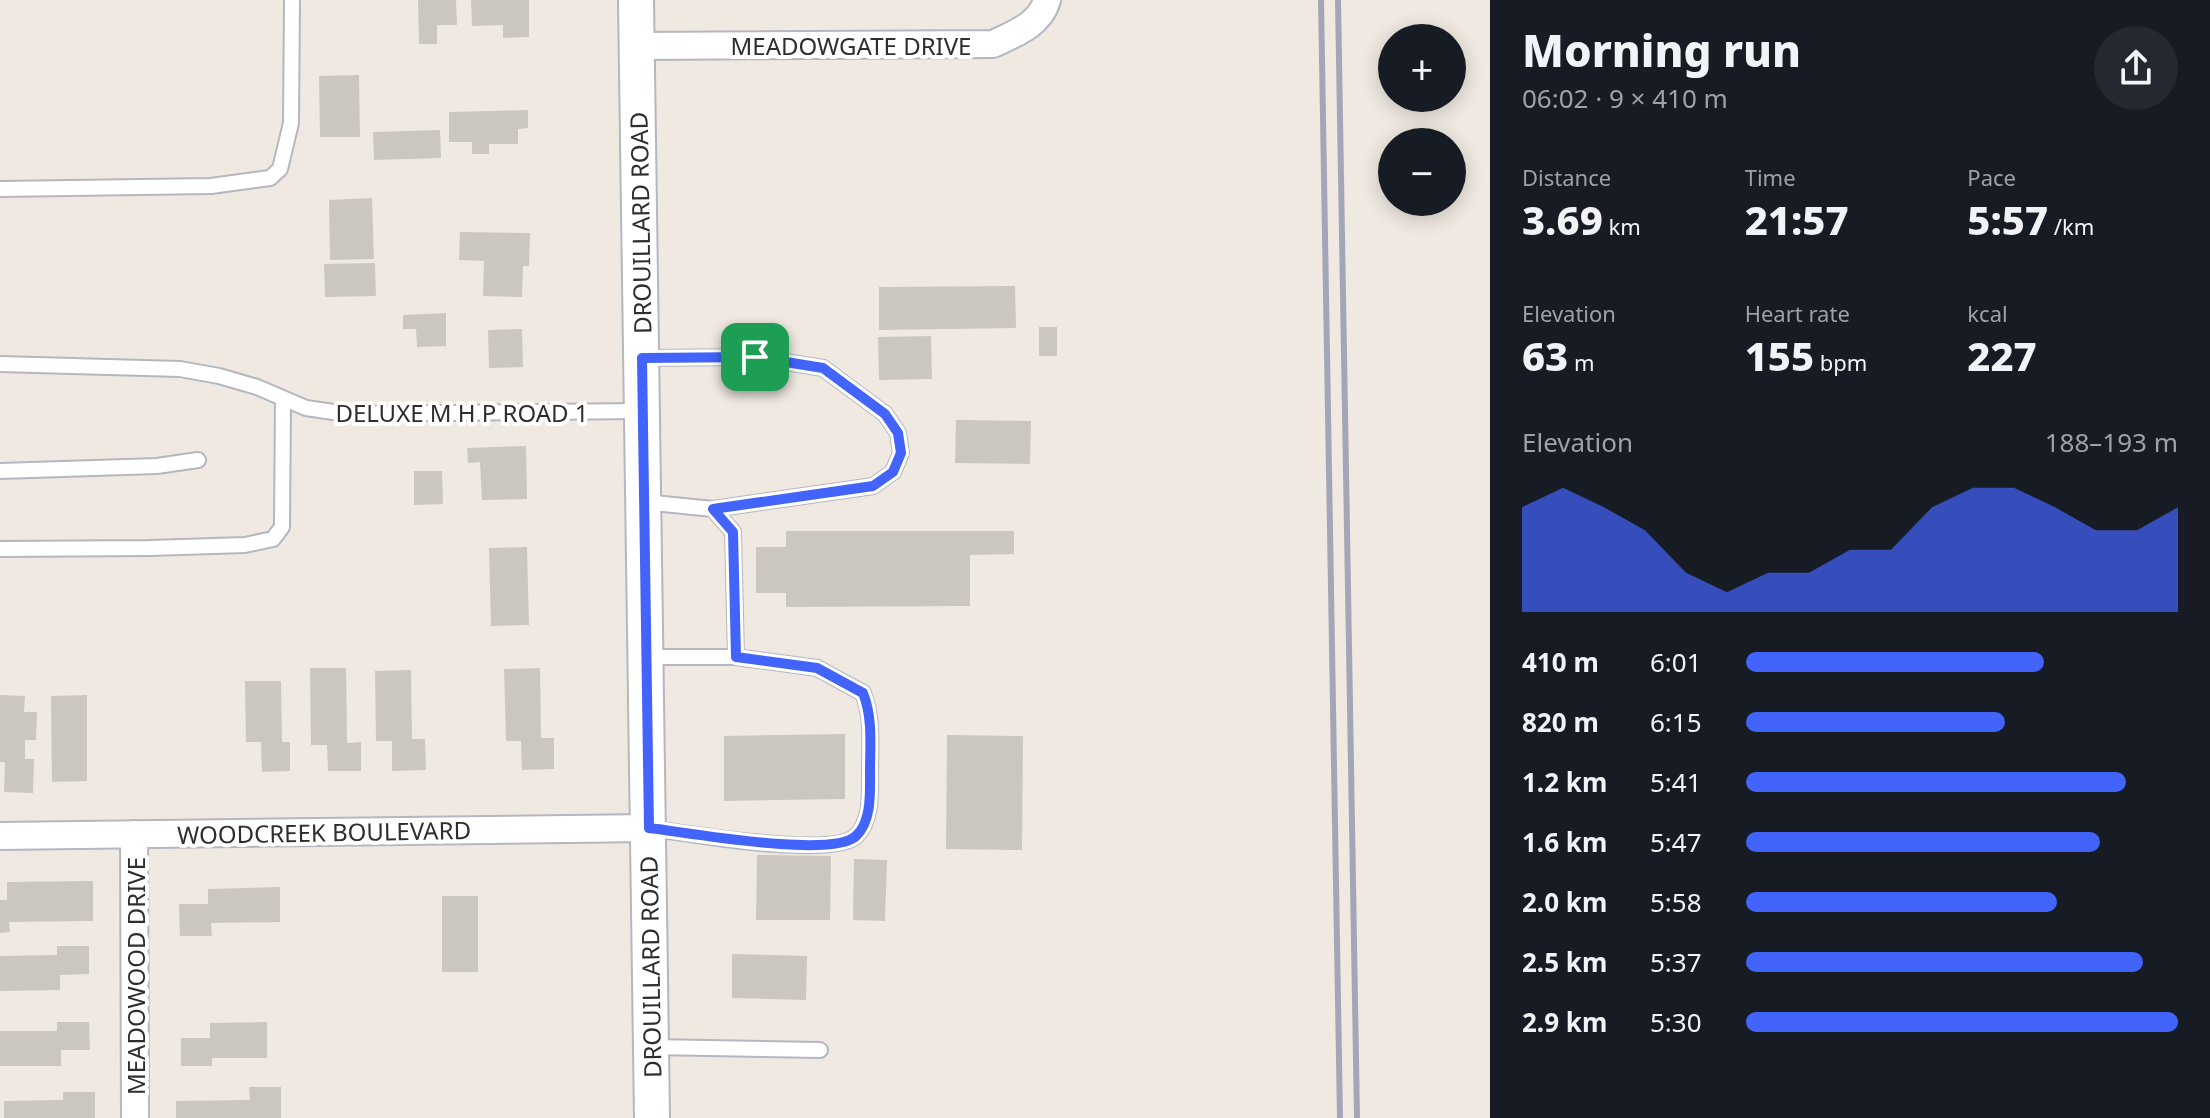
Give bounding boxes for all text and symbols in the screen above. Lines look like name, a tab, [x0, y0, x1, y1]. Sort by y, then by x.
text: Morning run	[1522, 20, 1801, 80]
map controls	[1378, 24, 1466, 216]
button: +	[1378, 24, 1466, 112]
button: share	[2094, 26, 2178, 110]
street label: MEADOWGATE DRIVE	[731, 29, 971, 62]
text: 06:02 · 9 × 410 m	[1522, 80, 1728, 116]
street label: DROUILLARD ROAD	[622, 112, 658, 334]
button: −	[1378, 128, 1466, 216]
text: Distance	[1522, 162, 1611, 192]
text: Time	[1745, 162, 1796, 192]
text: Pace	[1967, 162, 2016, 192]
text: 3.69	[1522, 192, 1603, 247]
text: 21:57	[1745, 192, 1849, 247]
text: 5:57	[1967, 192, 2048, 247]
text: km	[1603, 211, 1641, 241]
text: /km	[2048, 211, 2094, 241]
text: Elevation	[1522, 298, 1616, 328]
text: Heart rate	[1745, 298, 1850, 328]
text: kcal	[1967, 298, 2008, 328]
pin	[721, 323, 789, 391]
text: 63	[1522, 328, 1568, 383]
text: 155	[1745, 328, 1814, 383]
text: 227	[1967, 328, 2037, 383]
icon: arrive	[733, 335, 777, 379]
text: m	[1568, 347, 1595, 377]
text: bpm	[1814, 347, 1867, 377]
street label: DELUXE M H P ROAD 1	[335, 396, 589, 429]
text: Elevation	[1522, 424, 1633, 460]
text: 188–193 m	[2045, 424, 2178, 460]
text: 410 m	[1522, 644, 1599, 680]
text: 6:01	[1650, 644, 1702, 680]
text: 820 m	[1522, 704, 1599, 740]
text: 6:15	[1650, 704, 1702, 740]
text: 1.2 km	[1522, 764, 1607, 800]
text: 5:41	[1650, 764, 1702, 800]
street label: WOODCREEK BOULEVARD	[177, 813, 471, 851]
text: 1.6 km	[1522, 824, 1607, 860]
text: 5:47	[1650, 824, 1702, 860]
street label: DROUILLARD ROAD	[632, 856, 668, 1078]
street label: MEADOWOOD DRIVE	[119, 857, 152, 1095]
text: 2.0 km	[1522, 884, 1607, 920]
text: 5:58	[1650, 884, 1702, 920]
text: 2.5 km	[1522, 944, 1607, 980]
text: 5:37	[1650, 944, 1702, 980]
text: 2.9 km	[1522, 1004, 1607, 1040]
text: 5:30	[1650, 1004, 1702, 1040]

